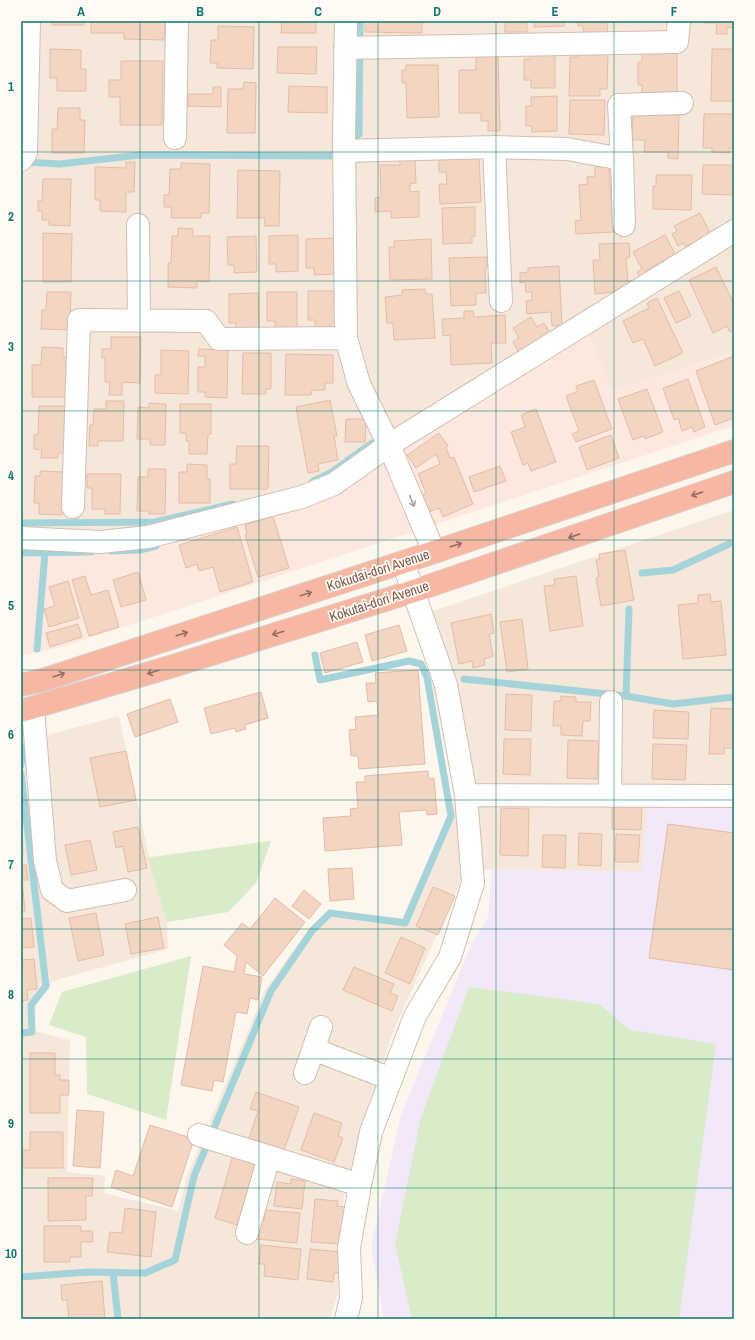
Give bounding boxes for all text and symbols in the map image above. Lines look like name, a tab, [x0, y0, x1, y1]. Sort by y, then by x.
text: A	[77, 3, 85, 20]
text: B	[196, 3, 204, 20]
text: C	[314, 3, 322, 20]
text: D	[433, 3, 441, 20]
text: E	[551, 3, 559, 20]
text: F	[671, 3, 678, 20]
text: 1	[8, 78, 14, 95]
text: 2	[8, 208, 14, 225]
text: 3	[8, 338, 14, 355]
text: 4	[8, 467, 14, 484]
one-way arrow	[691, 491, 704, 498]
one-way arrow	[409, 494, 417, 506]
one-way arrow	[568, 533, 580, 541]
one-way arrow	[449, 540, 461, 548]
street label: Kokudai-dori Avenue	[324, 545, 432, 595]
street label: Kokutai-dori Avenue	[327, 576, 431, 626]
one-way arrow	[299, 590, 312, 597]
text: 5	[8, 597, 14, 614]
one-way arrow	[176, 630, 188, 638]
one-way arrow	[271, 630, 284, 637]
one-way arrow	[147, 669, 160, 676]
one-way arrow	[52, 671, 65, 678]
text: 6	[8, 726, 14, 743]
text: 7	[8, 856, 14, 873]
text: 8	[8, 986, 14, 1003]
text: 9	[8, 1115, 14, 1132]
text: 10	[5, 1245, 17, 1262]

